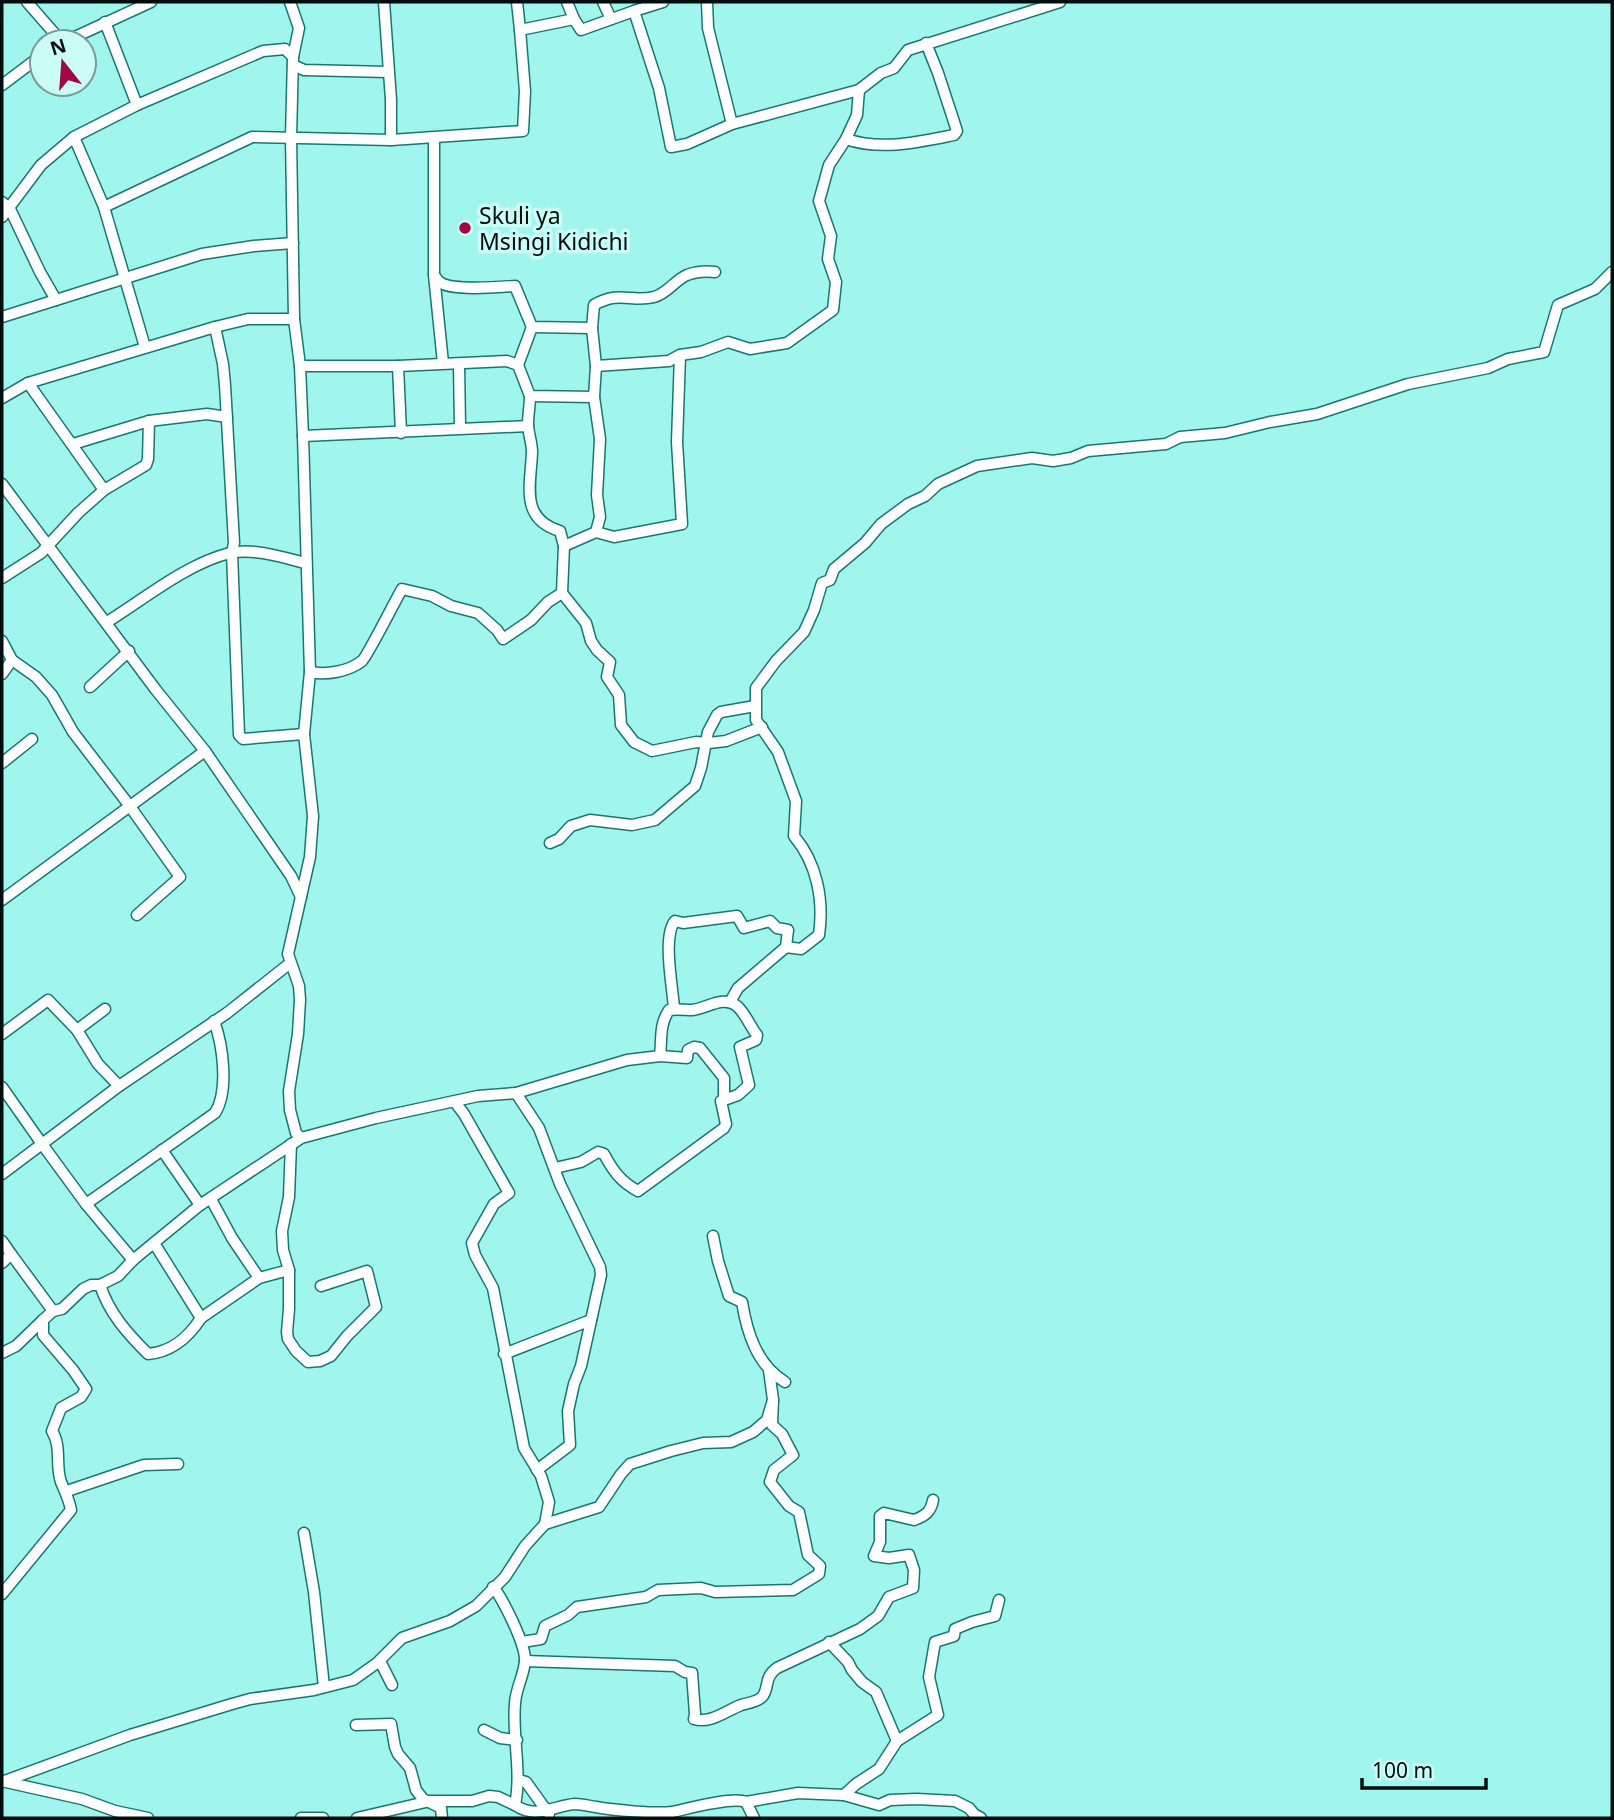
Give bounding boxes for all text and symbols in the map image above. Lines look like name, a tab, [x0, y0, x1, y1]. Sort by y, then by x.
north arrow	[28, 28, 98, 98]
text: N	[47, 32, 69, 61]
place label: Skuli ya Msingi Kidichi	[479, 199, 629, 257]
marker: Skuli ya Msingi Kidichi	[457, 220, 473, 236]
scale bar	[1362, 1746, 1486, 1790]
text: 100 m	[1372, 1756, 1433, 1784]

